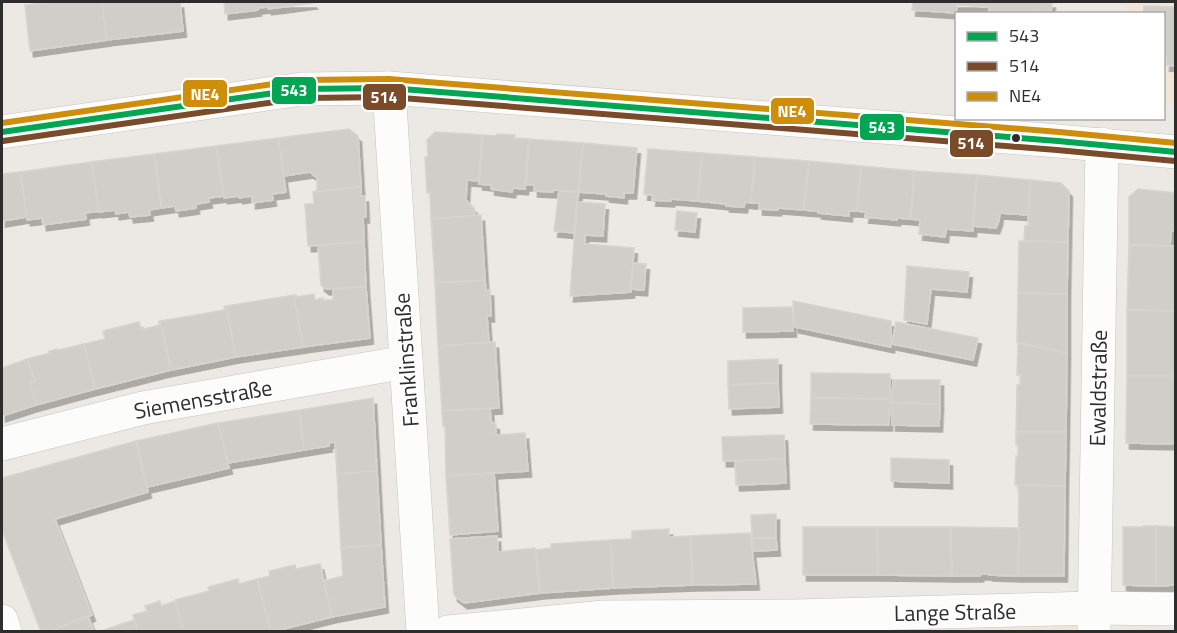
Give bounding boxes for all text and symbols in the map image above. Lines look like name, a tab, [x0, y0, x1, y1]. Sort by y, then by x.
legend	[955, 12, 1165, 120]
text: 543	[1009, 22, 1039, 49]
text: 514	[1009, 52, 1039, 79]
line badge: 543	[271, 76, 317, 105]
text: 543	[281, 78, 307, 102]
line badge: NE4	[182, 79, 228, 108]
text: NE4	[191, 82, 219, 106]
text: NE4	[1009, 82, 1041, 109]
line badge: 514	[362, 83, 407, 111]
text: 514	[371, 85, 397, 109]
line badge: NE4	[770, 97, 815, 125]
text: NE4	[778, 99, 806, 123]
line badge: 543	[859, 113, 905, 141]
text: 543	[869, 115, 895, 139]
line badge: 514	[949, 129, 994, 158]
text: 514	[958, 131, 984, 155]
unlabelled marker	[1010, 132, 1022, 144]
street label: Franklinstraße	[384, 292, 428, 428]
street label: Ewaldstraße	[1080, 329, 1116, 447]
street label: Siemensstraße	[131, 370, 275, 428]
street label: Lange Straße	[893, 594, 1017, 630]

